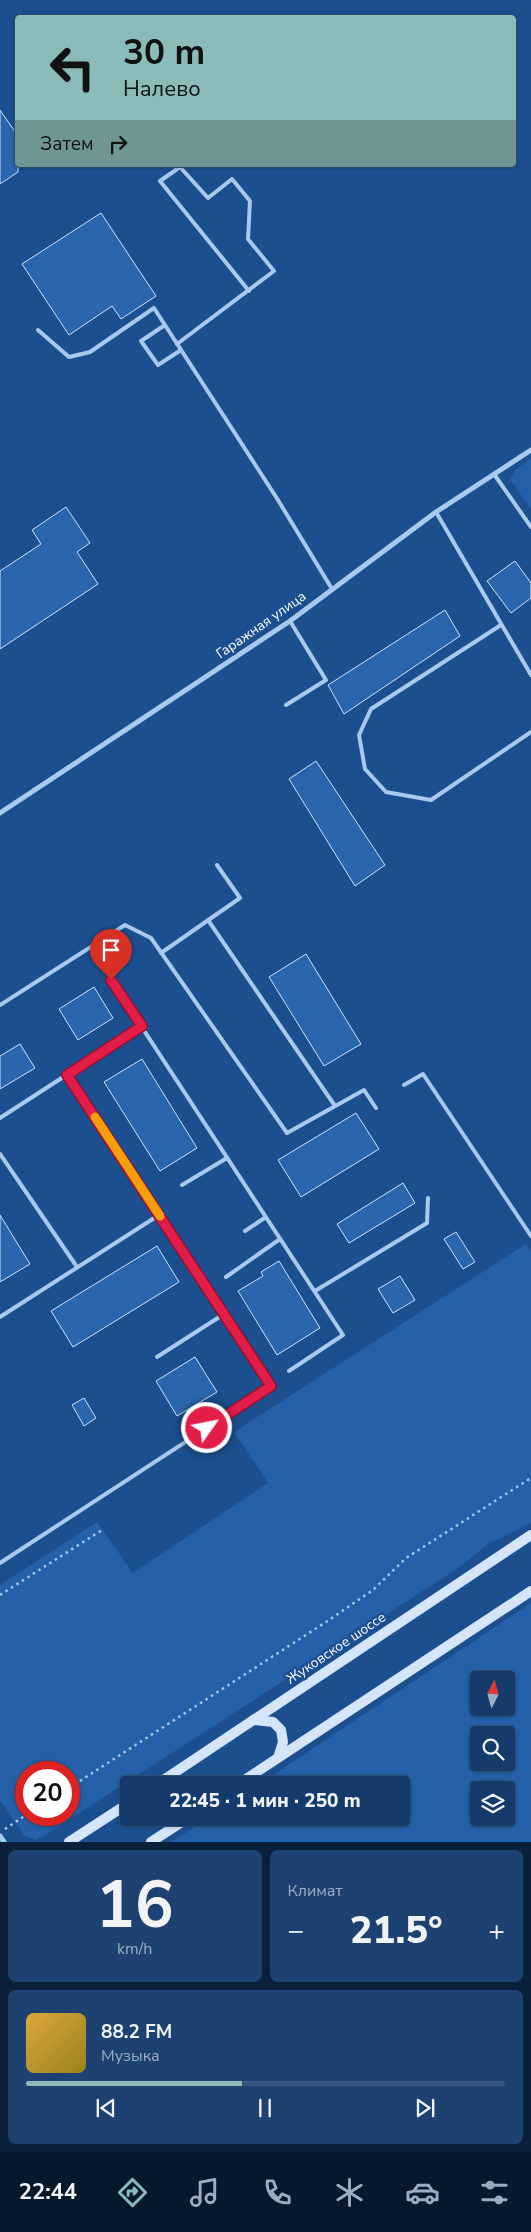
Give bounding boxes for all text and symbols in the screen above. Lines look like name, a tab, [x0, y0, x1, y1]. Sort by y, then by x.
text: 30 m	[123, 29, 205, 76]
icon: left	[40, 35, 105, 100]
text: Налево	[123, 74, 201, 104]
icon: right	[104, 130, 132, 158]
text: Затем	[40, 131, 94, 157]
street label: Гаражная улица	[212, 587, 310, 663]
pin	[90, 929, 132, 980]
icon: arrive	[97, 936, 125, 964]
position arrow	[180, 1401, 232, 1453]
street label: Жуковское шоссе	[282, 1608, 390, 1688]
north arrow	[470, 1671, 515, 1716]
map controls	[470, 1671, 515, 1826]
button: search	[470, 1726, 515, 1771]
speed limit sign: 20	[15, 1761, 80, 1826]
button: layers	[470, 1781, 515, 1826]
text: 22:45 · 1 мин · 250 m	[169, 1788, 361, 1814]
text: 16	[96, 1861, 174, 1950]
text: Климат	[288, 1880, 343, 1902]
text: 21.5°	[350, 1905, 443, 1956]
text: −	[288, 1912, 304, 1950]
text: +	[488, 1912, 505, 1950]
text: km/h	[117, 1938, 152, 1960]
text: 88.2 FM	[101, 2019, 172, 2045]
text: Музыка	[101, 2045, 160, 2067]
icon: previous	[92, 2094, 120, 2122]
icon: pause	[251, 2094, 279, 2122]
icon: next	[411, 2094, 439, 2122]
icon: directions	[115, 2175, 150, 2210]
icon: music	[187, 2175, 222, 2210]
icon: phone	[260, 2175, 295, 2210]
icon: climate	[332, 2175, 367, 2210]
icon: car	[405, 2175, 440, 2210]
icon: filters	[477, 2175, 512, 2210]
text: 22:44	[19, 2177, 77, 2207]

